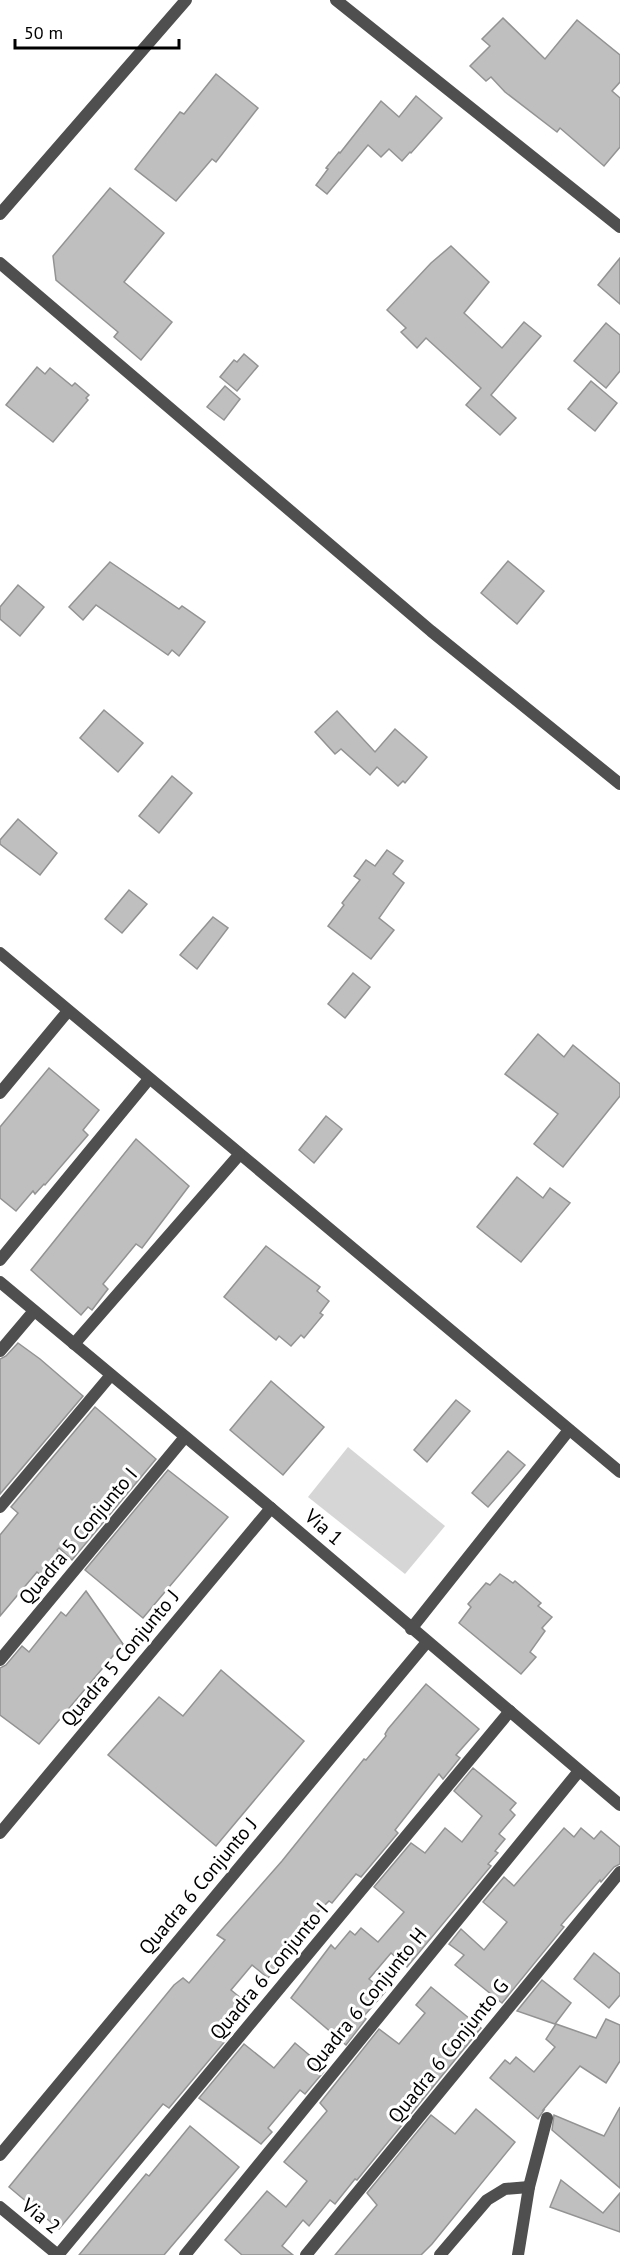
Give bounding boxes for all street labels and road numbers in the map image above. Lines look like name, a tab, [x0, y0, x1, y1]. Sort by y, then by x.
street label: Quadra 5 Conjunto I	[13, 1462, 143, 1610]
street label: Via 1	[299, 1502, 349, 1551]
street label: Quadra 5 Conjunto J	[55, 1584, 185, 1732]
street label: Quadra 6 Conjunto J	[133, 1812, 263, 1960]
street label: Quadra 6 Conjunto I	[204, 1897, 334, 2045]
street label: Quadra 6 Conjunto H	[300, 1922, 432, 2078]
street label: Quadra 6 Conjunto G	[382, 1974, 514, 2128]
street label: Via 2	[15, 2192, 66, 2240]

